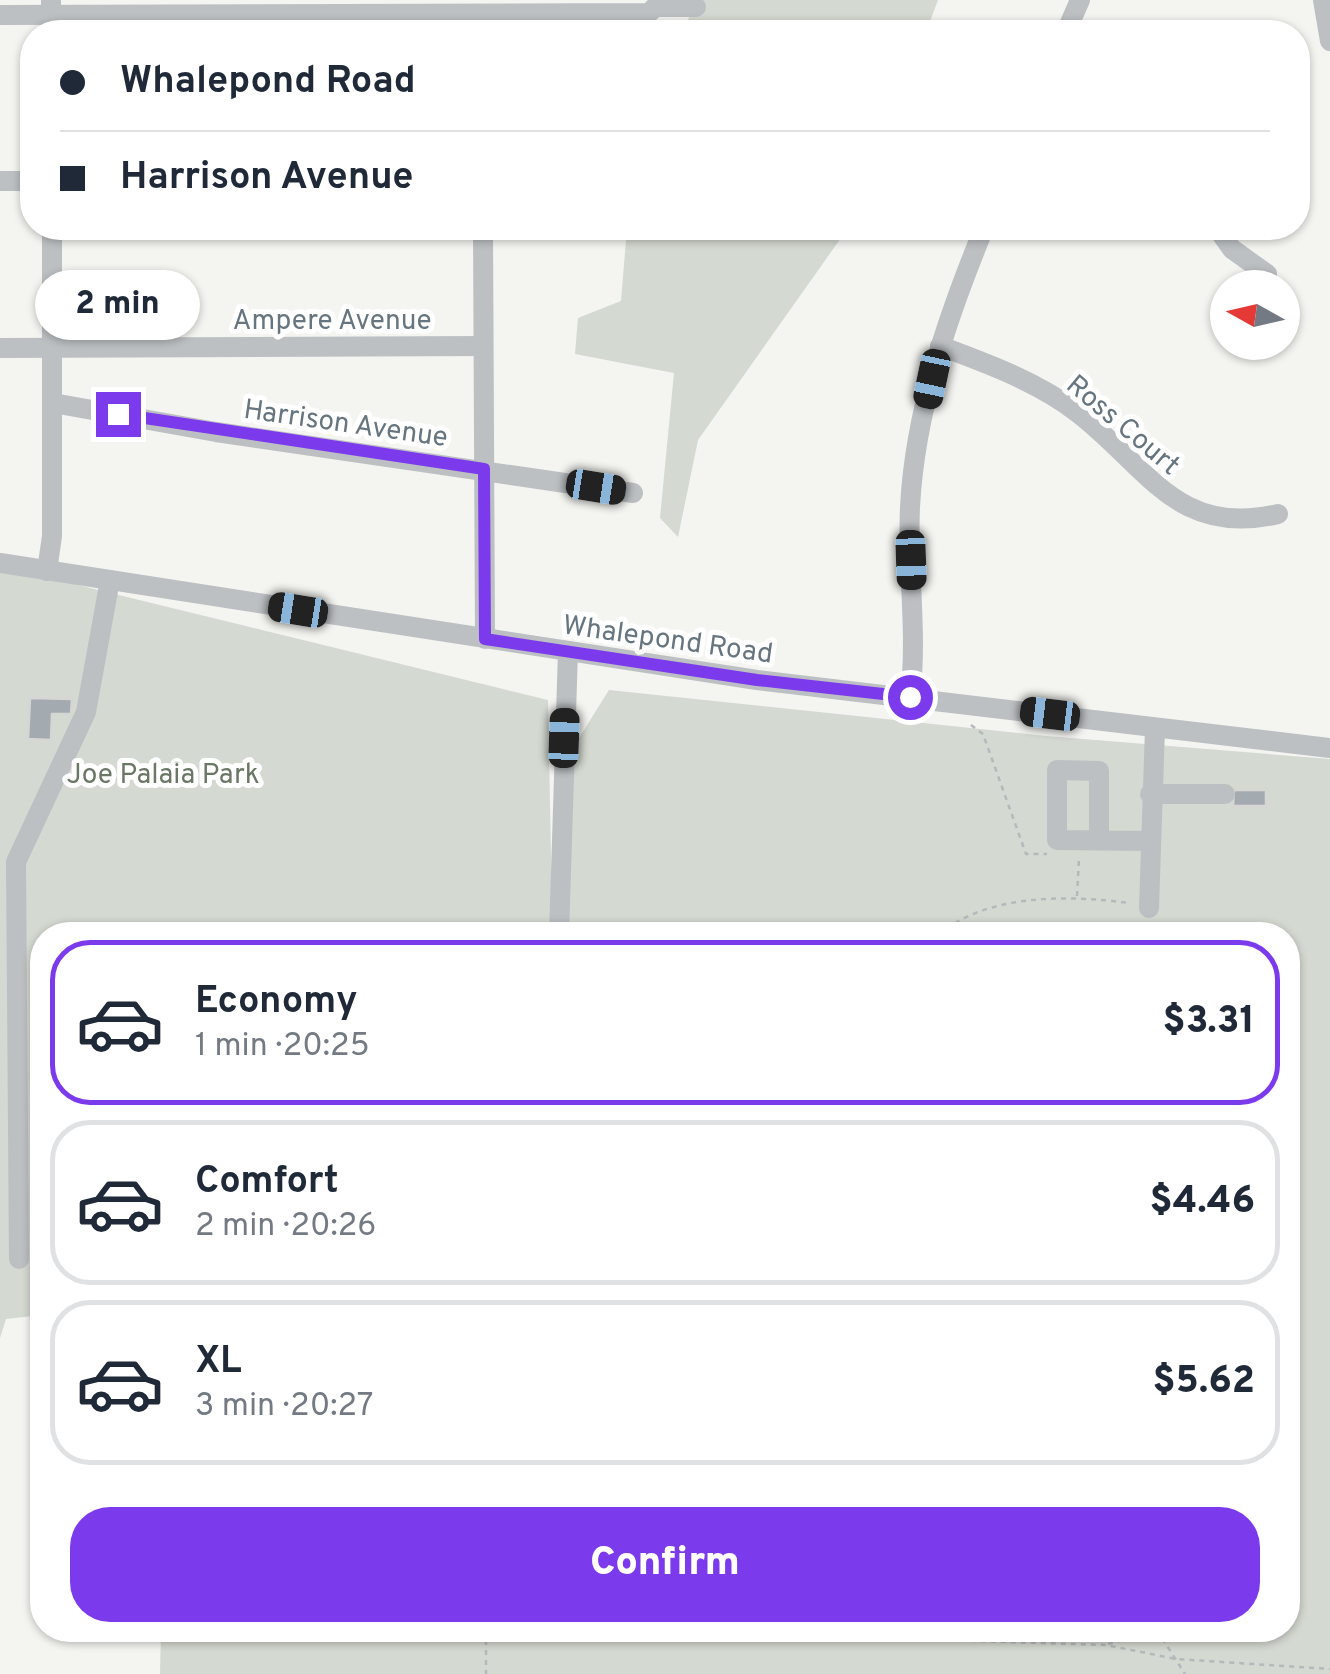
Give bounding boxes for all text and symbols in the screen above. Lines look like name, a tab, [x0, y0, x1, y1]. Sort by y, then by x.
text: Whalepond Road	[120, 58, 416, 107]
text: Harrison Avenue	[120, 154, 413, 203]
callout: 2 min	[36, 269, 200, 339]
north arrow	[1210, 270, 1300, 360]
map controls	[1210, 270, 1300, 360]
text: 2 min	[75, 285, 160, 325]
street label: Ampere Avenue	[232, 304, 432, 340]
car	[911, 347, 953, 411]
street label: Ross Court	[1058, 368, 1186, 484]
route end	[96, 392, 141, 437]
street label: Harrison Avenue	[241, 393, 450, 457]
car	[564, 467, 628, 507]
car	[895, 529, 927, 591]
car	[266, 590, 330, 630]
street label: Whalepond Road	[560, 608, 775, 674]
route start	[888, 675, 933, 720]
car	[1018, 695, 1082, 733]
car	[548, 707, 580, 769]
park label: Joe Palaia Park	[66, 758, 260, 794]
icon: car	[75, 978, 165, 1068]
text: Economy	[195, 978, 357, 1027]
text: $3.31	[1163, 998, 1255, 1047]
text: 1 min · 20:25	[195, 1027, 370, 1067]
icon: car	[75, 1158, 165, 1248]
text: Comfort	[195, 1158, 339, 1207]
text: $4.46	[1150, 1178, 1255, 1227]
text: 2 min · 20:26	[195, 1207, 376, 1247]
icon: car	[75, 1338, 165, 1428]
text: XL	[195, 1338, 242, 1387]
text: $5.62	[1153, 1358, 1255, 1407]
text: 3 min · 20:27	[195, 1387, 373, 1427]
button: Confirm	[70, 1507, 1260, 1622]

